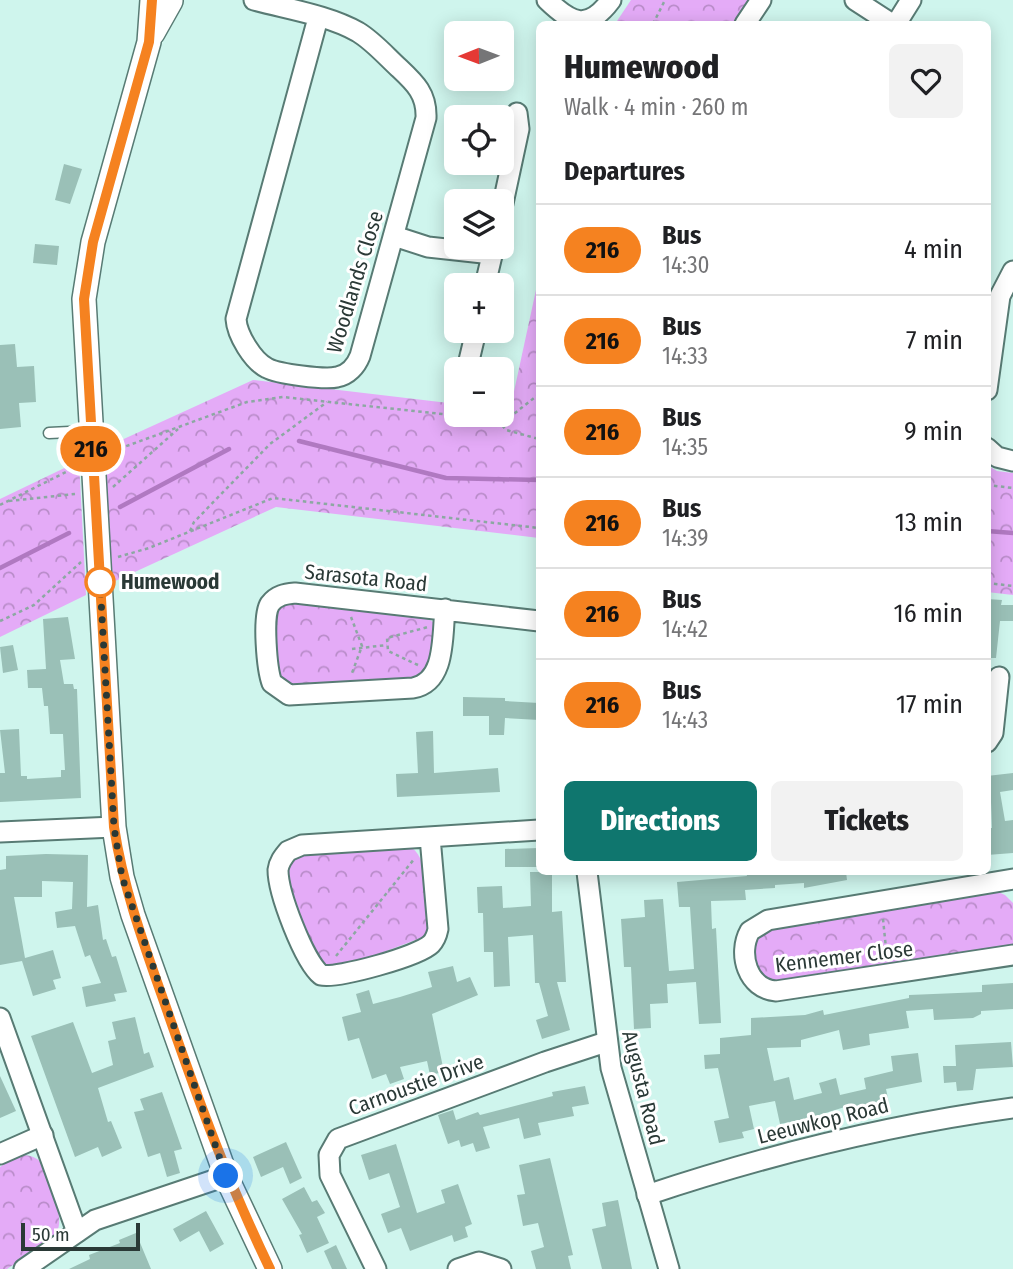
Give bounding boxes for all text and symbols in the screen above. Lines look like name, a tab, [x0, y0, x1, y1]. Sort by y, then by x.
north arrow	[444, 21, 514, 91]
map controls	[444, 21, 514, 427]
button: heart	[889, 44, 963, 118]
text: Humewood	[564, 47, 719, 87]
text: Walk · 4 min · 260 m	[564, 93, 749, 121]
button: locate	[444, 105, 514, 175]
text: Departures	[564, 156, 685, 187]
button: layers	[444, 189, 514, 259]
street label: Woodlands Close	[321, 208, 389, 356]
text: Bus	[662, 220, 701, 251]
text: 4 min	[904, 234, 963, 265]
text: 216	[586, 236, 619, 264]
text: 14:30	[662, 251, 710, 279]
button: +	[444, 273, 514, 343]
text: Bus	[662, 311, 701, 342]
text: 7 min	[906, 325, 963, 356]
text: 216	[586, 327, 619, 355]
text: 14:33	[662, 342, 708, 370]
button: −	[444, 357, 514, 427]
text: Bus	[662, 402, 701, 433]
text: 9 min	[904, 416, 963, 447]
text: 216	[586, 418, 619, 446]
line badge: 216	[51, 426, 131, 472]
text: 14:35	[662, 433, 708, 461]
text: 216	[74, 435, 108, 463]
text: Bus	[662, 493, 701, 524]
text: 13 min	[895, 507, 963, 538]
text: 216	[586, 509, 619, 537]
text: 14:39	[662, 524, 708, 552]
street label: Sarasota Road	[303, 559, 429, 597]
marker: Humewood	[85, 567, 115, 597]
place label: Humewood	[121, 569, 220, 595]
text: Bus	[662, 584, 701, 615]
text: 16 min	[894, 598, 963, 629]
text: 216	[586, 600, 619, 628]
text: 14:42	[662, 615, 708, 643]
text: Bus	[662, 675, 701, 706]
text: 17 min	[896, 689, 963, 720]
text: 216	[586, 691, 619, 719]
text: 14:43	[662, 706, 708, 734]
button: Directions	[564, 781, 757, 861]
button: Tickets	[771, 781, 963, 861]
street label: Kennemer Close	[774, 936, 914, 978]
street label: Augusta Road	[616, 1028, 670, 1148]
street label: Carnoustie Drive	[345, 1048, 487, 1122]
street label: Leeuwkop Road	[755, 1092, 891, 1150]
your location	[208, 1158, 243, 1193]
scale bar	[21, 1220, 140, 1252]
text: 50 m	[32, 1223, 70, 1246]

